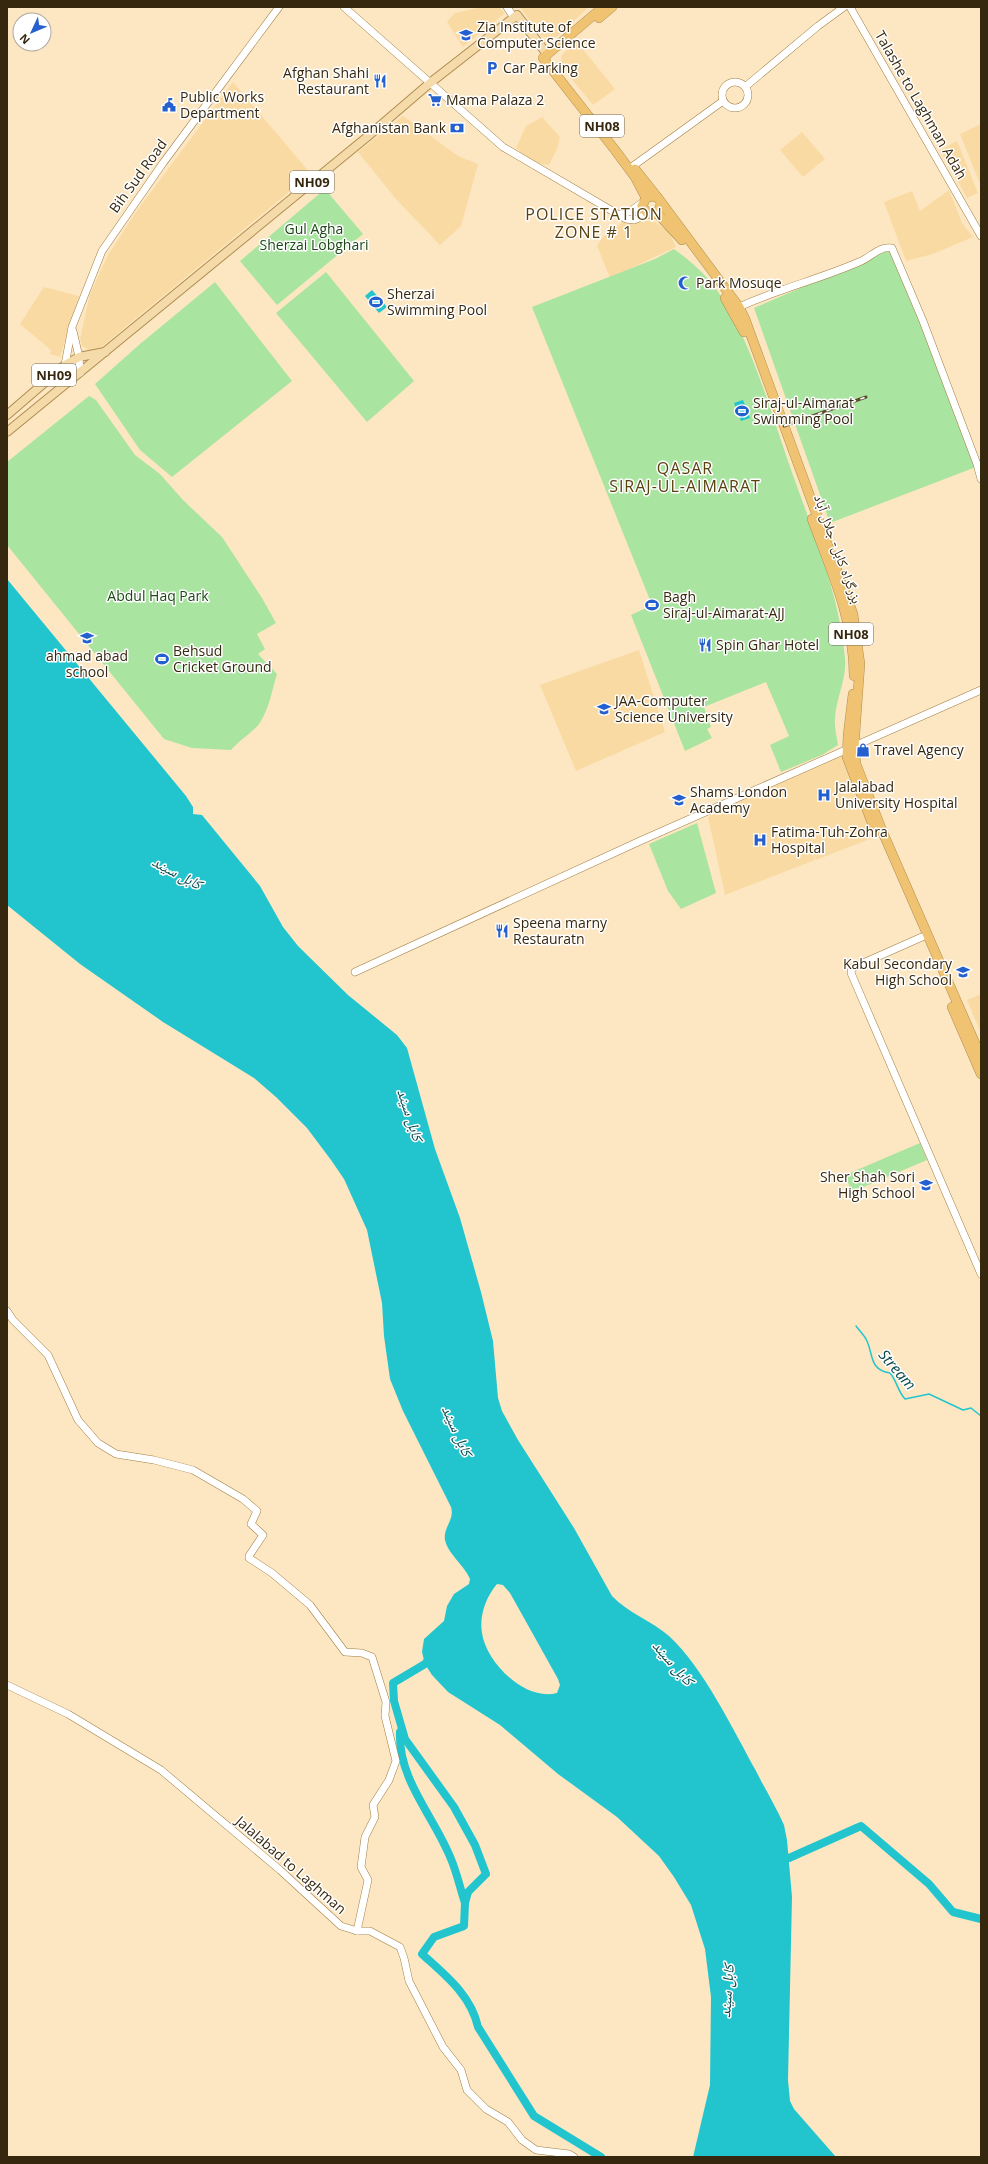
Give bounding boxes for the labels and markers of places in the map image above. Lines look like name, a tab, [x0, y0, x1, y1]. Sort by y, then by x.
place label: Zia Institute of Computer Science	[477, 17, 596, 52]
school or university icon: Zia Institute of Computer Science	[458, 27, 474, 43]
place label: Car Parking	[503, 58, 578, 77]
parking icon: Car Parking	[484, 60, 500, 76]
place label: Afghan Shahi Restaurant	[283, 63, 369, 98]
restaurant icon: Afghan Shahi Restaurant	[372, 73, 388, 89]
place label: Public Works Department	[180, 87, 264, 122]
place label: Mama Palaza 2	[446, 90, 544, 109]
supermarket icon: Mama Palaza 2	[427, 92, 443, 108]
public building icon: Public Works Department	[161, 97, 177, 113]
place label: Afghanistan Bank	[332, 118, 447, 137]
bank icon: Afghanistan Bank	[449, 120, 465, 136]
place label: Park Mosuqe	[696, 273, 782, 292]
mosque icon: Park Mosuqe	[677, 275, 693, 291]
place label: Sherzai Swimming Pool	[387, 284, 487, 319]
sports icon: Sherzai Swimming Pool	[368, 294, 384, 310]
place label: Siraj-ul-Aimarat Swimming Pool	[753, 393, 854, 428]
sports icon: Siraj-ul-Aimarat Swimming Pool	[734, 403, 750, 419]
place label: Bagh Siraj-ul-Aimarat-AJJ	[663, 587, 785, 622]
sports icon: Bagh Siraj-ul-Aimarat-AJJ	[644, 597, 660, 613]
school or university icon: ahmad abad school	[79, 630, 95, 646]
place label: Spin Ghar Hotel	[716, 635, 819, 654]
restaurant icon: Spin Ghar Hotel	[697, 637, 713, 653]
place label: Behsud Cricket Ground	[173, 641, 272, 676]
place label: ahmad abad school	[46, 646, 128, 681]
sports icon: Behsud Cricket Ground	[154, 651, 170, 667]
place label: JAA-Computer Science University	[613, 691, 734, 726]
school or university icon: JAA-Computer Science University	[596, 701, 612, 717]
place label: Travel Agency	[874, 740, 965, 759]
shop icon: Travel Agency	[855, 742, 871, 758]
place label: Jalalabad University Hospital	[833, 777, 958, 812]
place label: Shams London Academy	[690, 782, 787, 817]
hospital icon: Jalalabad University Hospital	[816, 787, 832, 803]
school or university icon: Shams London Academy	[671, 792, 687, 808]
place label: Fatima-Tuh-Zohra Hospital	[771, 822, 888, 857]
hospital icon: Fatima-Tuh-Zohra Hospital	[752, 832, 768, 848]
place label: Speena marny Restauratn	[513, 913, 608, 948]
restaurant icon: Speena marny Restauratn	[494, 923, 510, 939]
place label: Kabul Secondary High School	[843, 954, 953, 989]
school or university icon: Kabul Secondary High School	[955, 964, 971, 980]
place label: Sher Shah Sori High School	[820, 1167, 915, 1202]
school or university icon: Sher Shah Sori High School	[918, 1177, 934, 1193]

